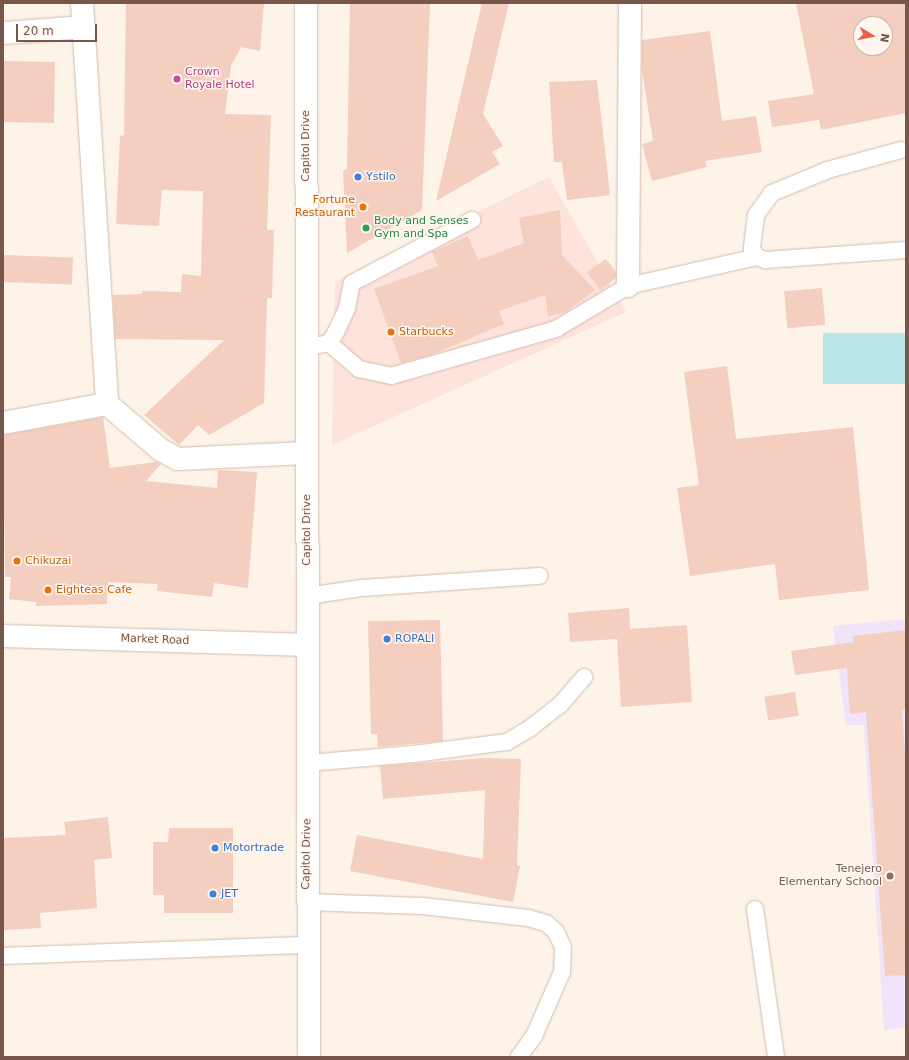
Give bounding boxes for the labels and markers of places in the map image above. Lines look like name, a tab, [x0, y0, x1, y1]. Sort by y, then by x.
place label: Crown Royale Hotel	[185, 66, 255, 92]
marker: Crown Royale Hotel	[172, 74, 182, 84]
place label: Ystilo	[366, 170, 396, 184]
marker: Ystilo	[353, 172, 363, 182]
place label: Fortune Restaurant	[295, 194, 355, 220]
marker: Fortune Restaurant	[358, 202, 368, 212]
place label: Body and Senses Gym and Spa	[374, 215, 468, 241]
marker: Body and Senses Gym and Spa	[361, 223, 371, 233]
place label: Starbucks	[399, 325, 454, 339]
marker: Starbucks	[386, 327, 396, 337]
place label: Chikuzai	[25, 554, 71, 568]
marker: Chikuzai	[12, 556, 22, 566]
place label: Eighteas Cafe	[56, 583, 132, 597]
marker: Eighteas Cafe	[43, 585, 53, 595]
place label: ROPALI	[395, 632, 434, 646]
marker: ROPALI	[382, 634, 392, 644]
place label: Motortrade	[223, 841, 284, 855]
marker: Motortrade	[210, 843, 220, 853]
place label: Tenejero Elementary School	[779, 863, 882, 889]
marker: Tenejero Elementary School	[885, 871, 895, 881]
place label: JET	[221, 887, 238, 901]
marker: JET	[208, 889, 218, 899]

